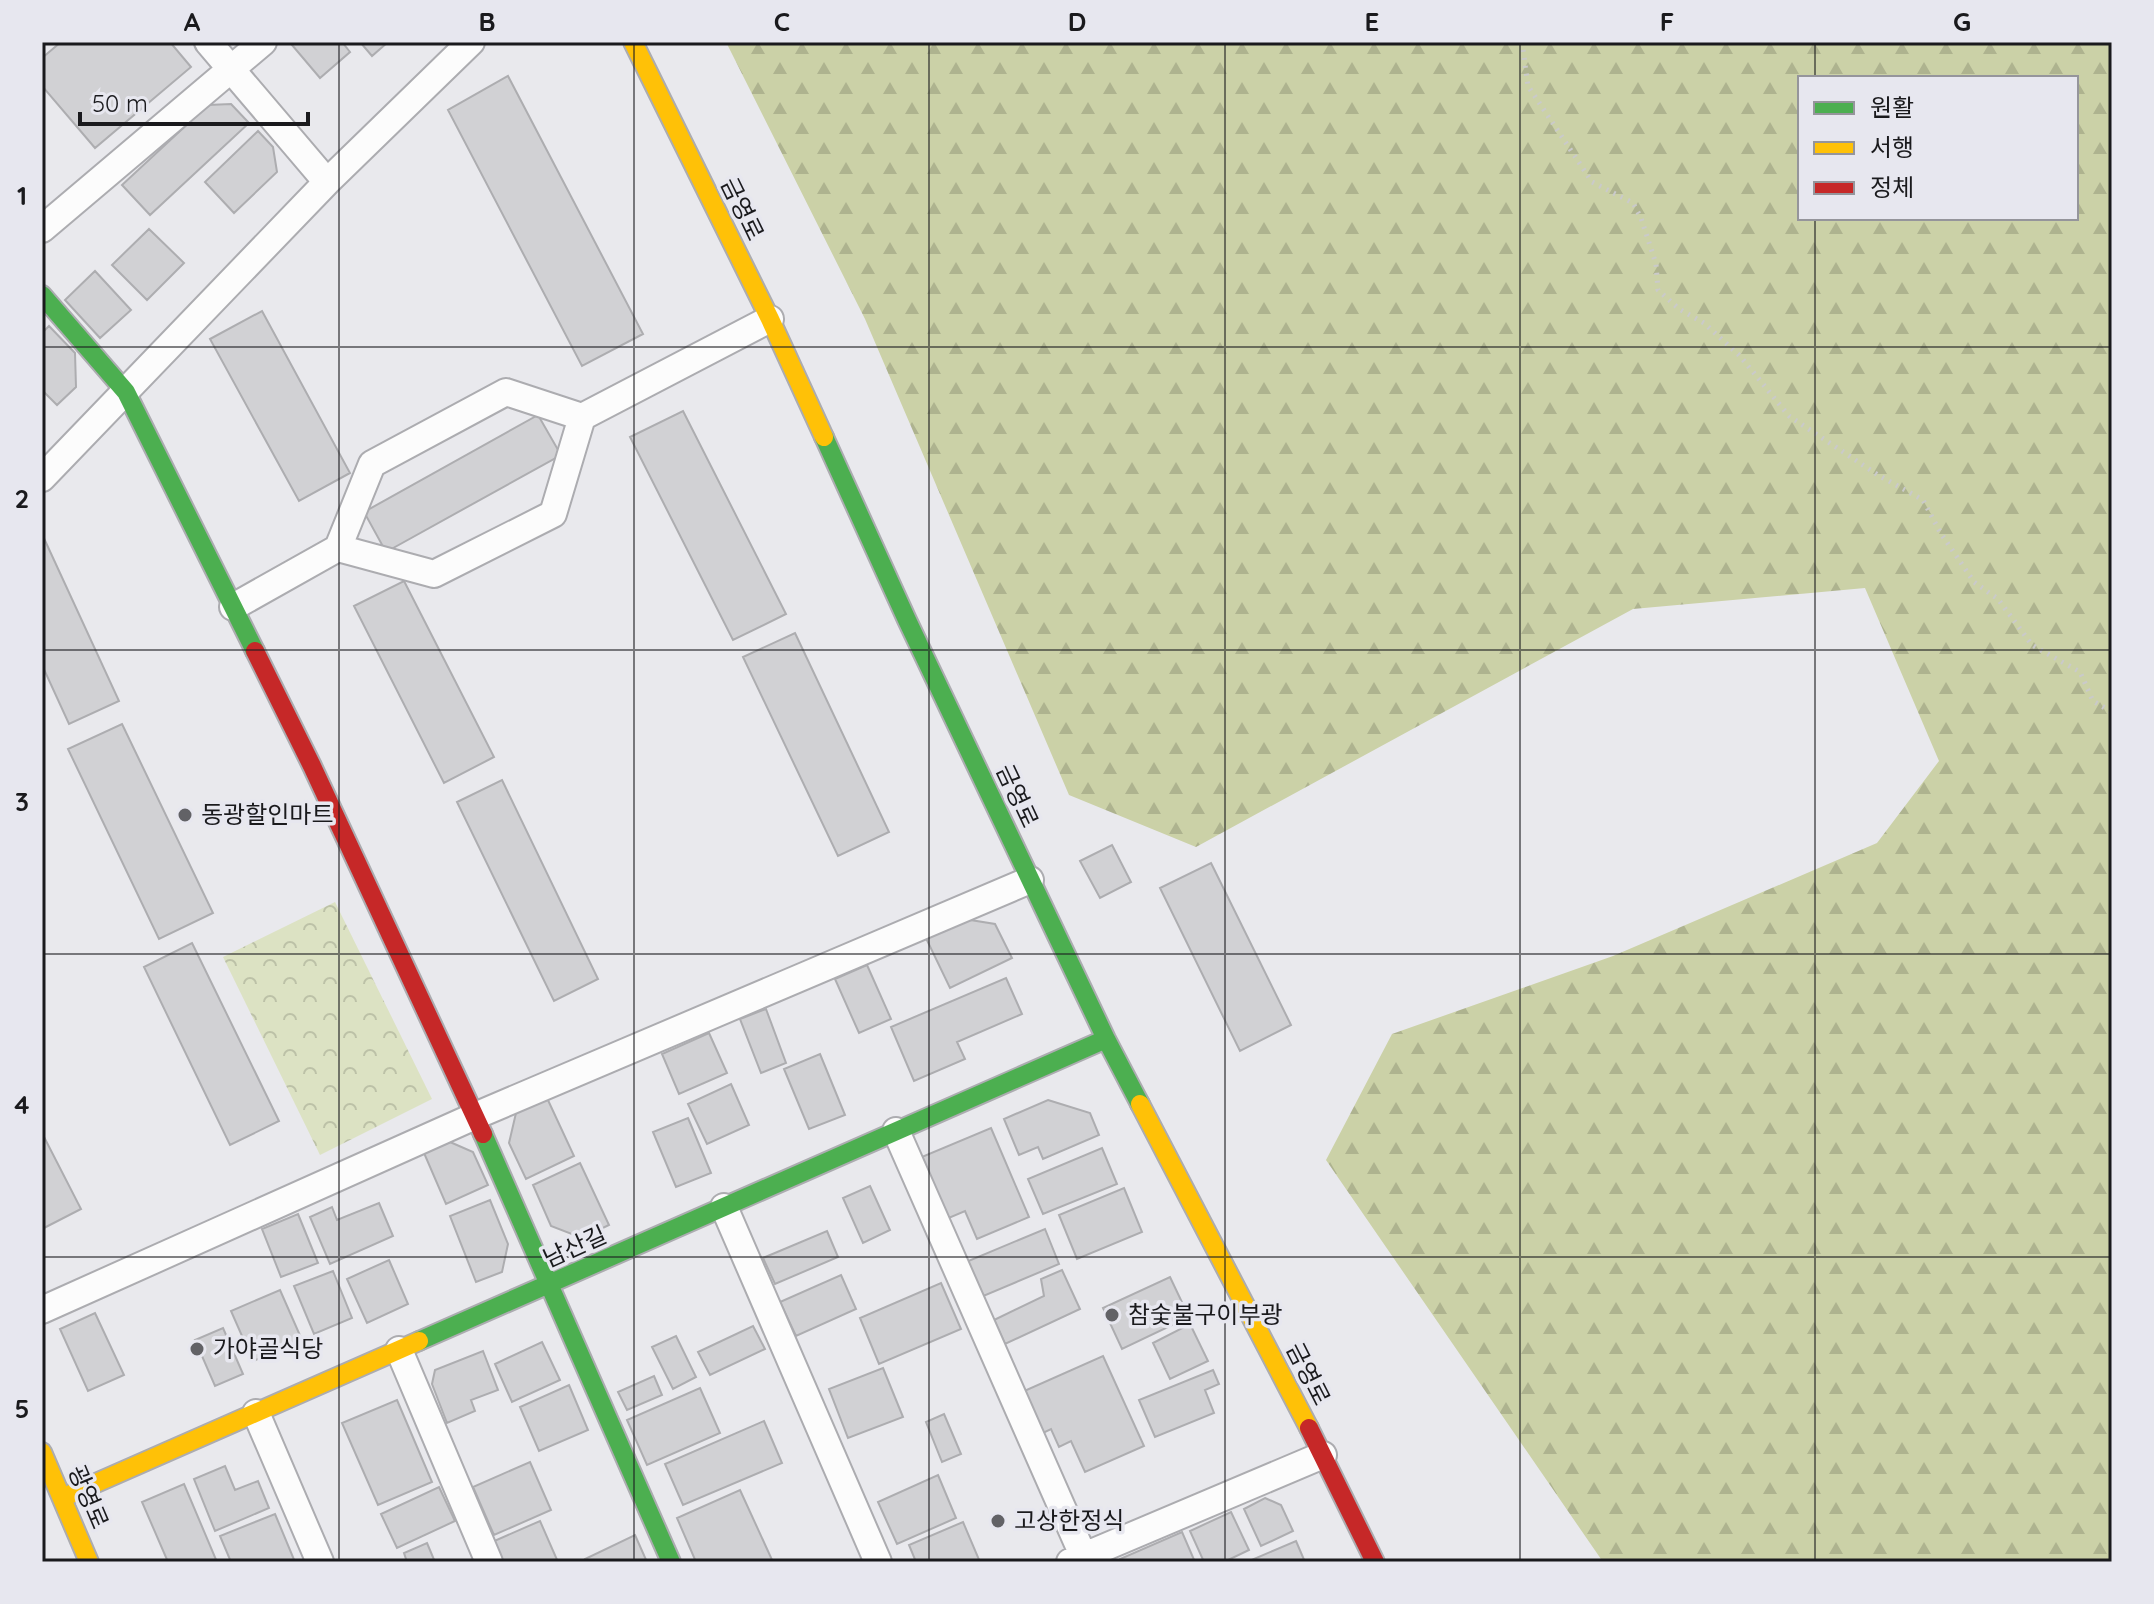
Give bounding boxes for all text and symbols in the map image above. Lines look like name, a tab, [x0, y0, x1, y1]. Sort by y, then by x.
text: A	[184, 5, 201, 38]
text: B	[478, 5, 496, 38]
text: C	[774, 5, 790, 38]
text: D	[1068, 5, 1086, 38]
text: E	[1365, 5, 1379, 38]
text: F	[1660, 5, 1674, 38]
text: G	[1953, 5, 1971, 38]
scale bar	[80, 76, 308, 126]
legend	[1798, 76, 2078, 220]
text: 50 m	[92, 88, 148, 118]
text: 원활	[1870, 92, 1914, 122]
text: 서행	[1870, 132, 1914, 162]
street label: 금영로	[715, 172, 771, 245]
text: 정체	[1870, 172, 1914, 202]
text: 1	[17, 179, 27, 212]
text: 2	[15, 482, 29, 515]
street label: 금영로	[990, 759, 1046, 832]
text: 3	[15, 785, 29, 818]
place label: 동광할인마트	[201, 799, 333, 829]
marker: 동광할인마트	[176, 806, 194, 824]
text: 4	[14, 1088, 30, 1121]
street label: 남산길	[538, 1219, 611, 1273]
place label: 참숯불구이부광	[1128, 1299, 1283, 1329]
marker: 참숯불구이부광	[1103, 1306, 1121, 1324]
place label: 가야골식당	[213, 1333, 323, 1363]
street label: 금영로	[1280, 1337, 1337, 1410]
marker: 가야골식당	[188, 1340, 206, 1358]
text: 5	[15, 1392, 29, 1425]
street label: 광영로	[62, 1460, 116, 1533]
place label: 고상한정식	[1014, 1505, 1124, 1535]
marker: 고상한정식	[989, 1512, 1007, 1530]

